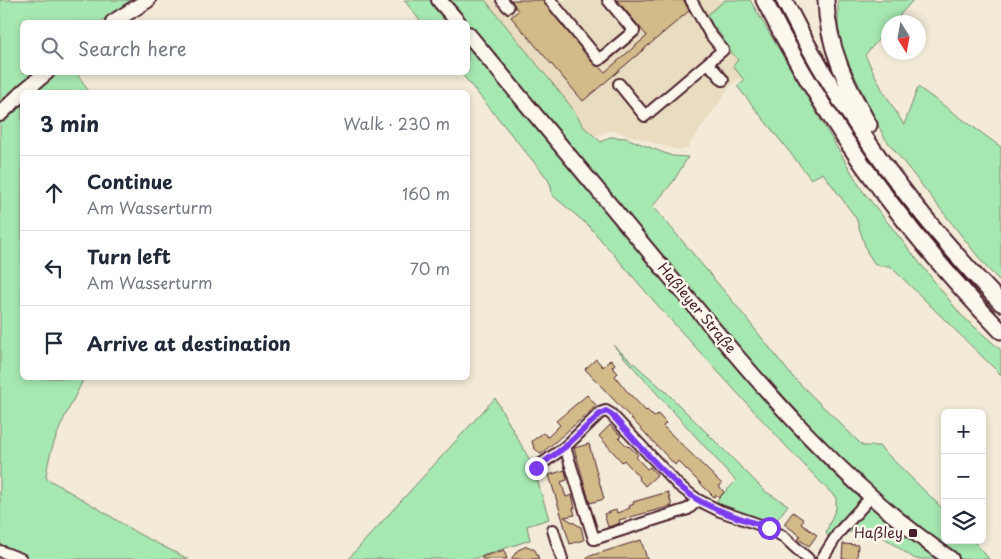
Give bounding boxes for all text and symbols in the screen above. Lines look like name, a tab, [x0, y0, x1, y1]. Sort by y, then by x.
north arrow	[881, 15, 926, 60]
search box	[20, 20, 470, 75]
icon: search	[38, 34, 66, 62]
text: Search here	[78, 34, 187, 62]
text: 3 min	[40, 107, 99, 139]
text: Walk · 230 m	[343, 111, 450, 135]
text: Continue	[87, 167, 173, 195]
icon: ahead	[40, 179, 68, 207]
text: 160 m	[402, 181, 450, 205]
text: Am Wasserturm	[87, 195, 213, 219]
text: Turn left	[87, 242, 171, 270]
icon: left	[40, 254, 68, 282]
text: 70 m	[410, 256, 450, 280]
street label: Haßleyer Straße	[653, 258, 742, 358]
text: Am Wasserturm	[87, 270, 213, 294]
icon: arrive	[40, 329, 68, 357]
text: Arrive at destination	[87, 329, 291, 357]
map controls	[941, 409, 986, 544]
button: +	[941, 409, 986, 454]
button: −	[941, 454, 986, 499]
route end	[525, 457, 548, 480]
button: layers	[941, 499, 986, 544]
route start	[758, 517, 781, 540]
place label: Haßley	[854, 522, 903, 543]
marker: Haßley	[907, 527, 919, 539]

